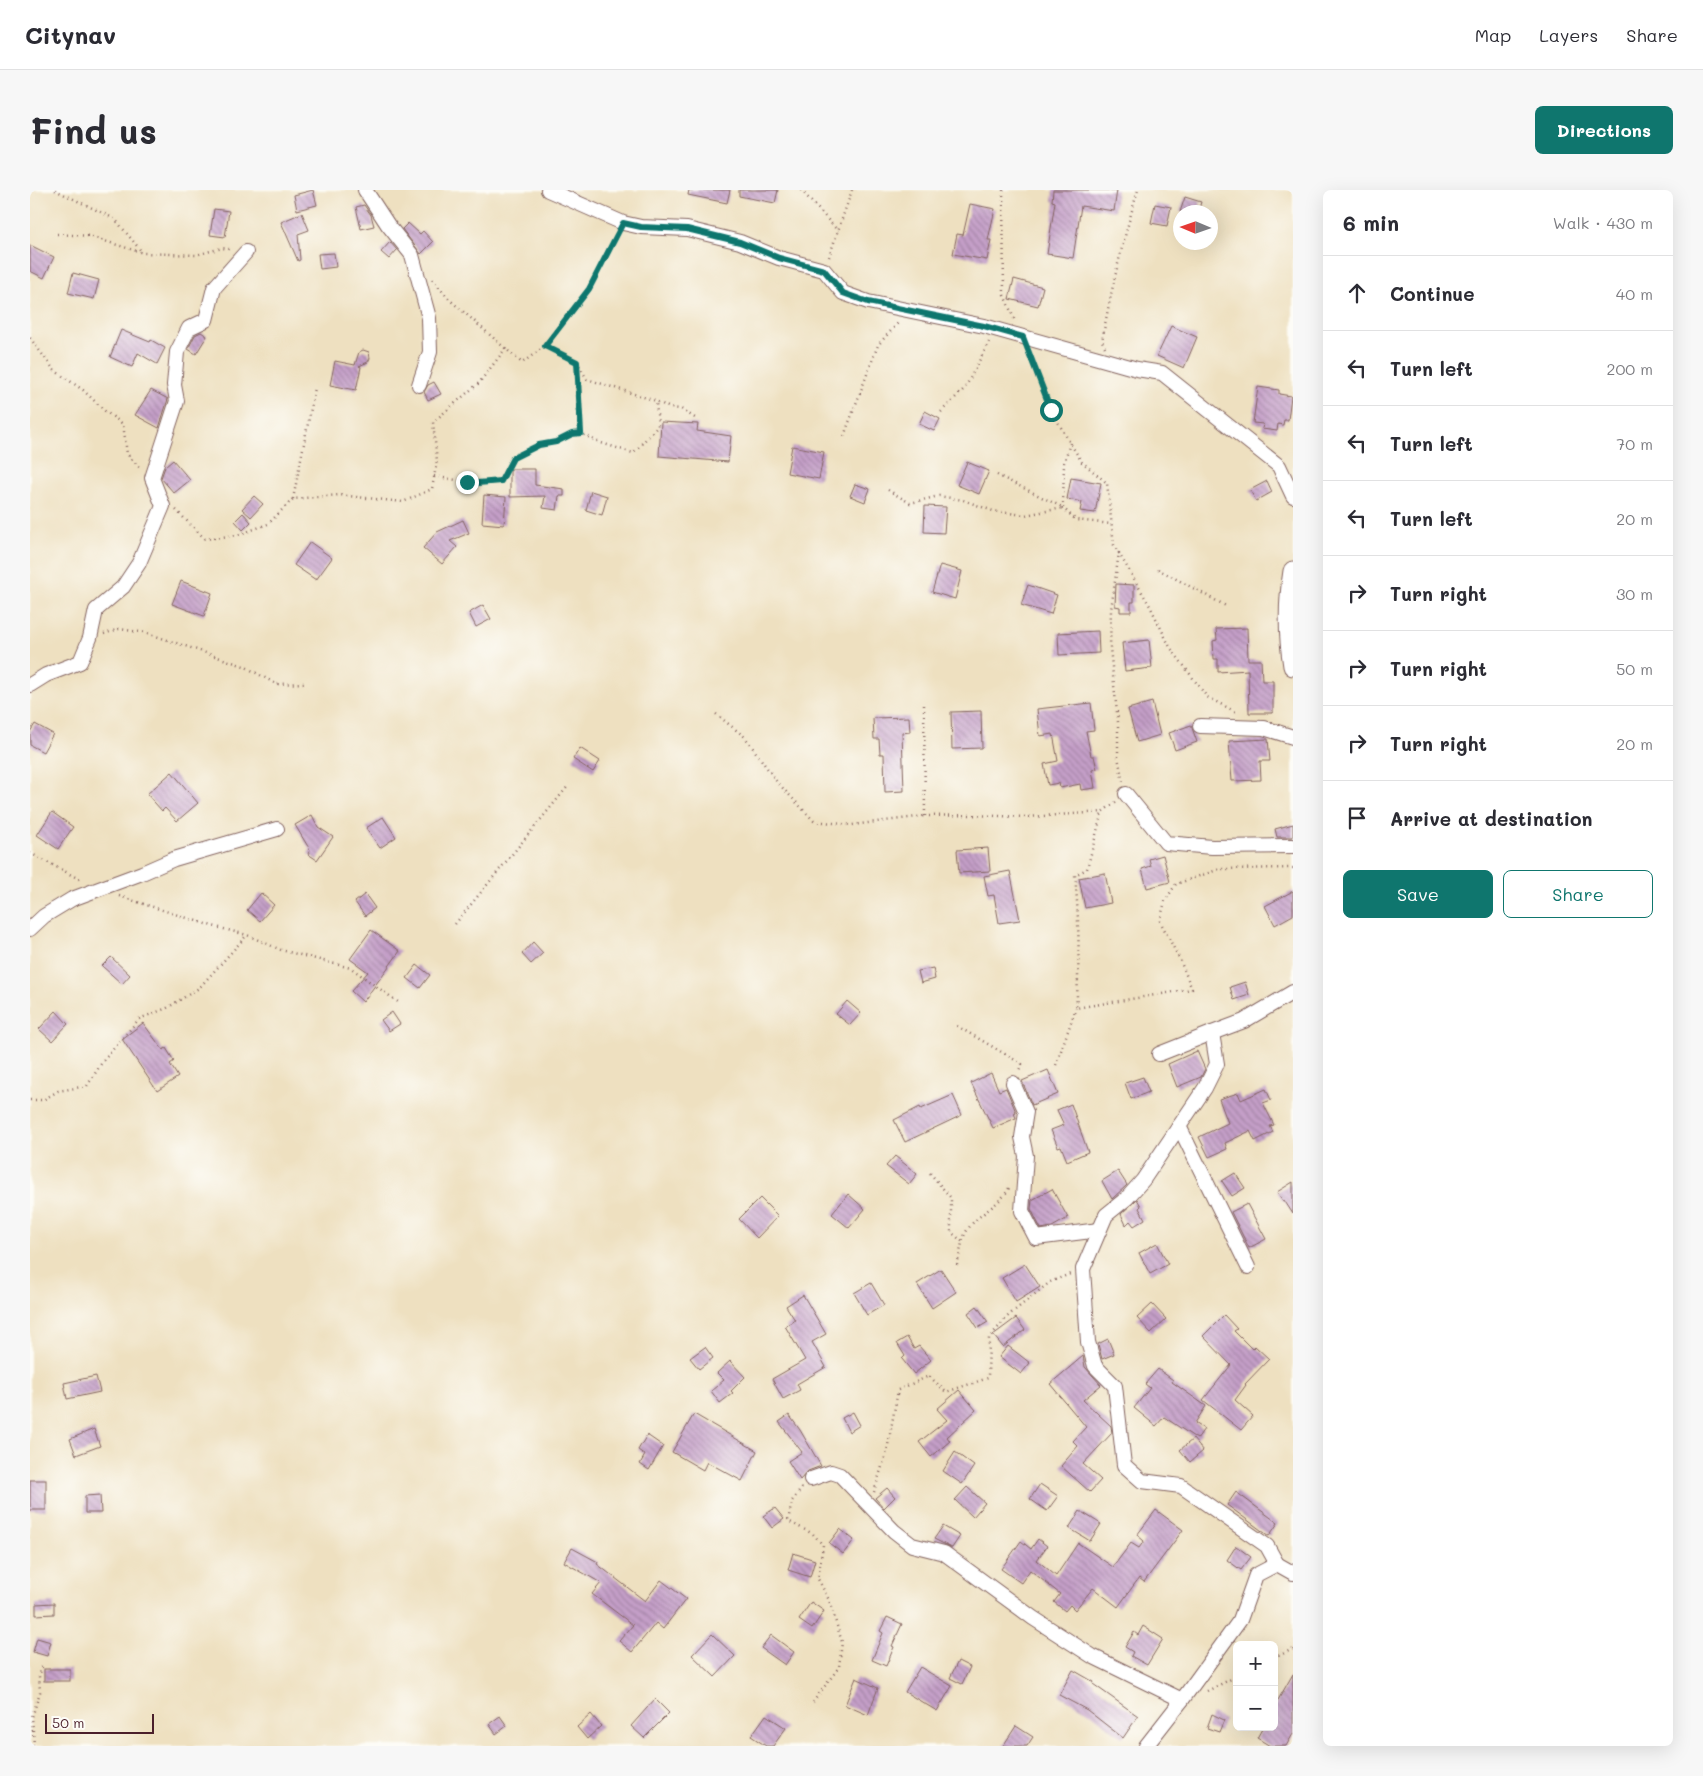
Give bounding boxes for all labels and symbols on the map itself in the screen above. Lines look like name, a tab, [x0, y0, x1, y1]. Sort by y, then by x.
north arrow	[1173, 205, 1218, 250]
route start	[1040, 399, 1063, 422]
route end	[456, 471, 479, 494]
scale bar	[45, 1711, 154, 1734]

